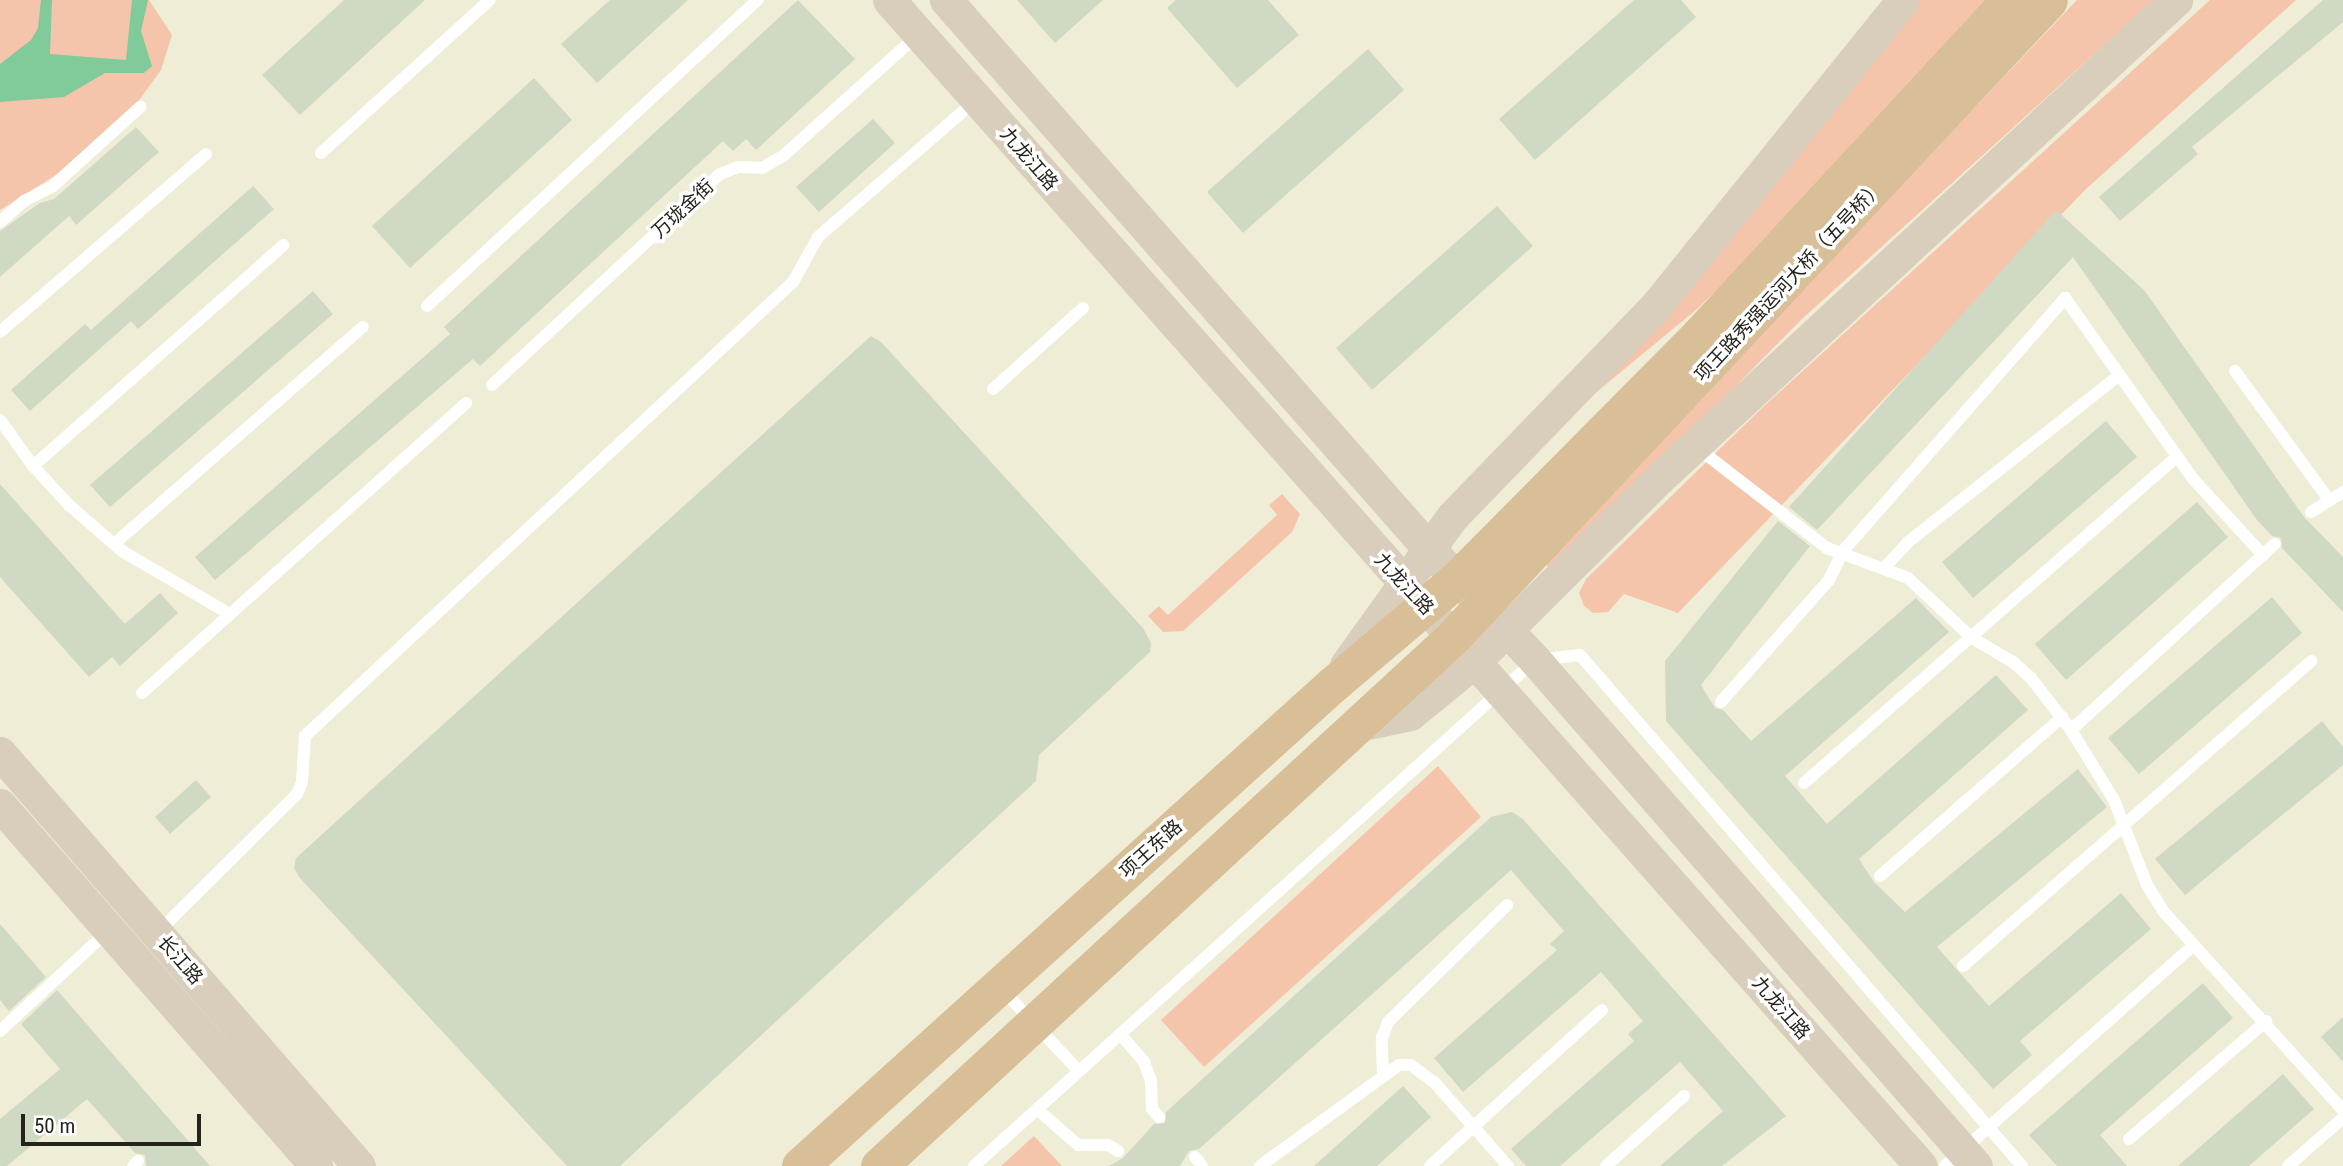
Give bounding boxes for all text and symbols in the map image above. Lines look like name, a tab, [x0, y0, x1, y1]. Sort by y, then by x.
street label: 九龙江路	[995, 123, 1063, 195]
street label: 万珑金街	[647, 175, 719, 243]
street label: 项王路秀强运河大桥（五号桥）	[1690, 176, 1888, 386]
street label: 九龙江路	[1370, 548, 1438, 620]
street label: 项王东路	[1115, 815, 1187, 883]
street label: 长江路	[153, 931, 207, 989]
street label: 九龙江路	[1747, 972, 1815, 1044]
scale bar	[24, 1100, 205, 1144]
text: 50 m	[34, 1114, 75, 1138]

